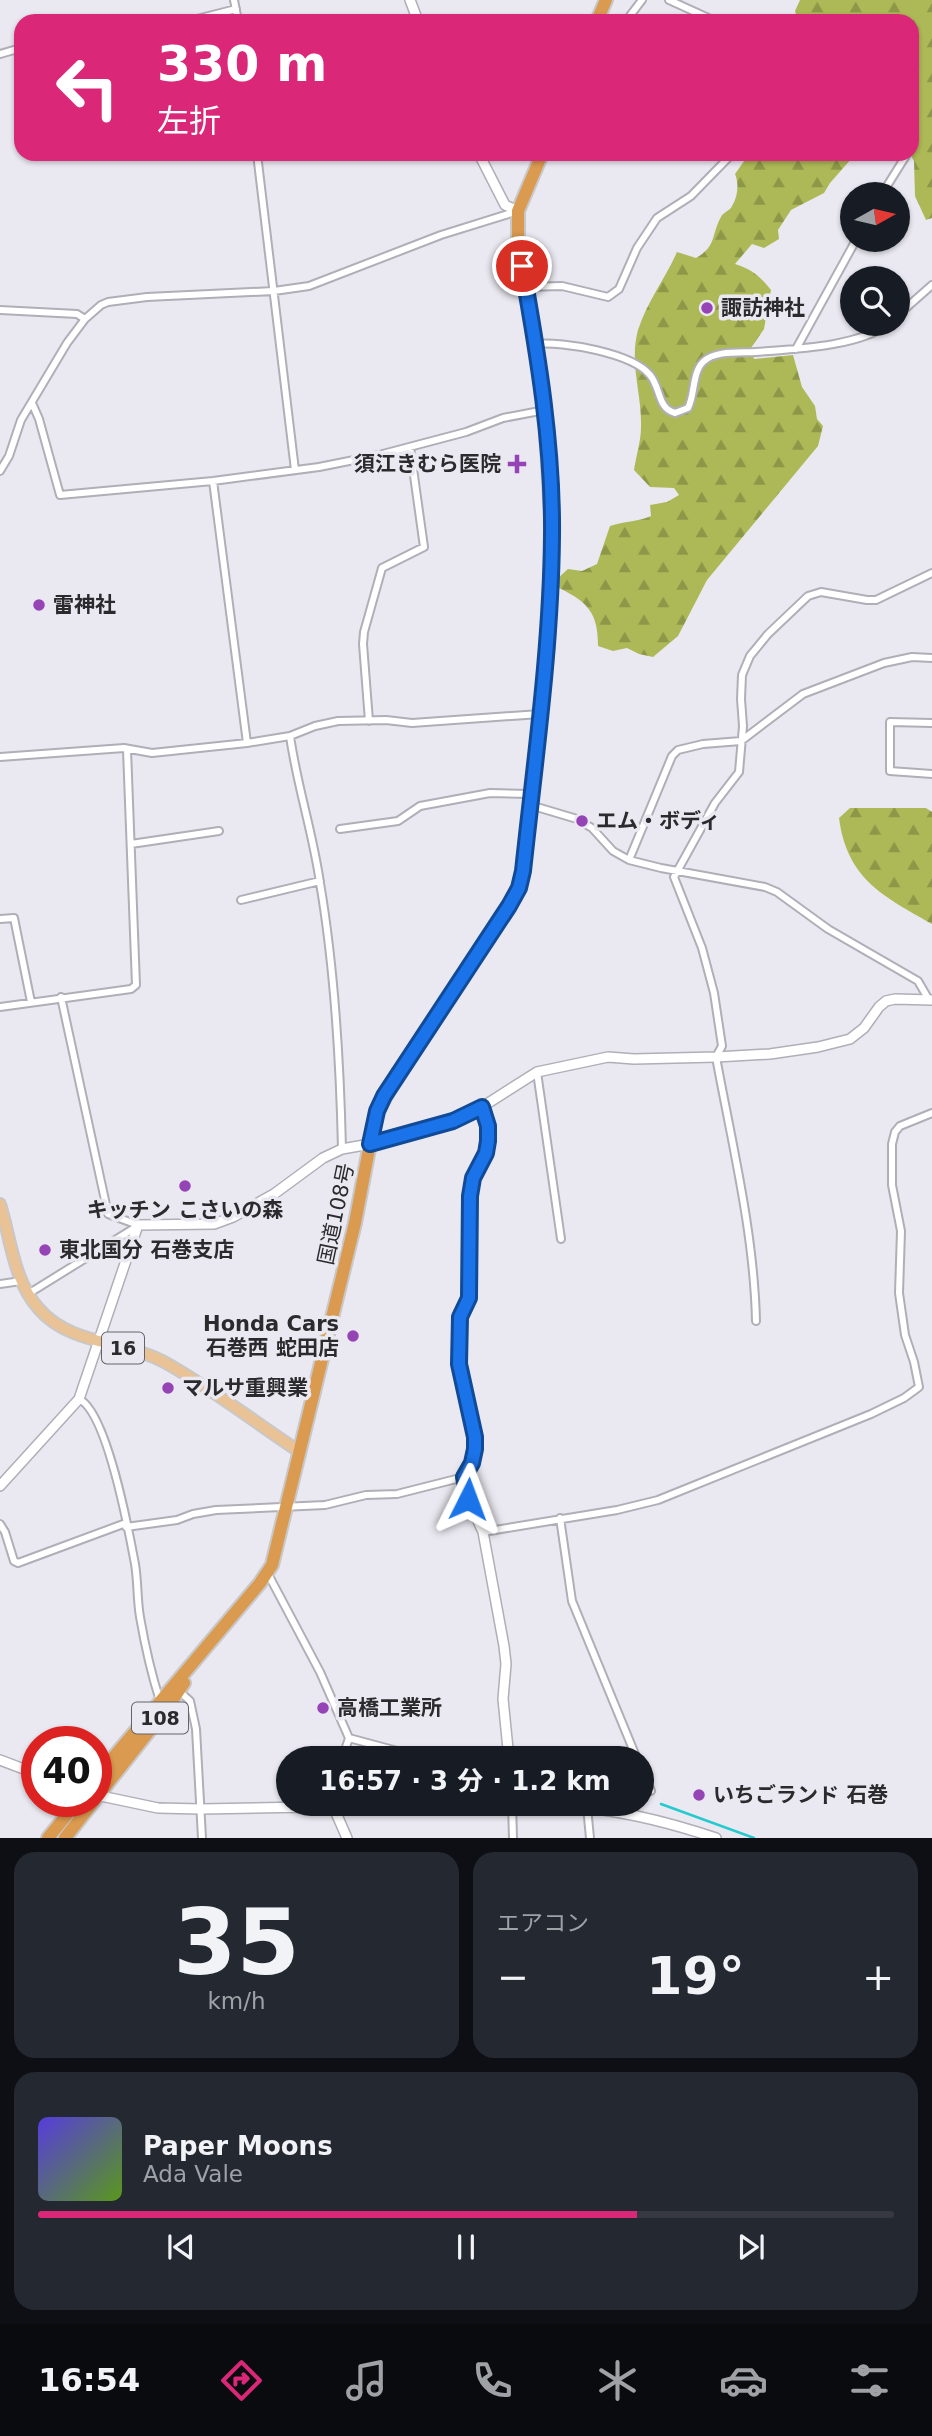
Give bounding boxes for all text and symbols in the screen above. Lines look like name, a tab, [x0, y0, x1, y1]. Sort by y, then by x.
text: 330 m	[157, 36, 327, 93]
icon: left	[42, 42, 133, 133]
text: 左折	[157, 102, 221, 140]
north arrow	[840, 182, 910, 252]
map controls	[840, 182, 910, 336]
pin	[492, 236, 552, 296]
icon: arrive	[503, 247, 541, 285]
button: search	[840, 266, 910, 336]
place label: 諏訪神社	[721, 296, 805, 320]
marker: 諏訪神社	[699, 300, 715, 316]
place label: 須江きむら医院	[354, 452, 501, 476]
marker: 須江きむら医院	[507, 454, 527, 474]
place label: 雷神社	[53, 593, 116, 617]
marker: 雷神社	[31, 597, 47, 613]
place label: エム・ボディ	[596, 809, 721, 833]
marker: エム・ボディ	[574, 813, 590, 829]
street label: 国道108号	[314, 1161, 358, 1267]
marker: キッチン こさいの森	[177, 1178, 193, 1194]
place label: キッチン こさいの森	[87, 1198, 283, 1222]
place label: 東北国分 石巻支店	[59, 1238, 234, 1262]
marker: 東北国分 石巻支店	[37, 1242, 53, 1258]
place label: Honda Cars 石巻西 蛇田店	[203, 1312, 339, 1360]
marker: Honda Cars 石巻西 蛇田店	[345, 1328, 361, 1344]
road number: 16	[102, 1332, 144, 1364]
place label: マルサ重興業	[182, 1376, 308, 1400]
marker: マルサ重興業	[160, 1380, 176, 1396]
position arrow	[431, 1462, 505, 1536]
place label: 高橋工業所	[337, 1696, 442, 1720]
marker: 高橋工業所	[315, 1700, 331, 1716]
road number: 108	[132, 1702, 188, 1734]
speed limit sign: 40	[21, 1726, 112, 1817]
text: 16:57 · 3 分 · 1.2 km	[319, 1766, 611, 1796]
place label: いちごランド 石巻	[713, 1783, 888, 1807]
marker: いちごランド 石巻	[691, 1787, 707, 1803]
text: 35	[173, 1890, 300, 1995]
text: エアコン	[497, 1910, 589, 1936]
text: 19°	[646, 1946, 745, 2006]
text: −	[497, 1955, 529, 1999]
text: +	[862, 1955, 894, 1999]
text: km/h	[207, 1988, 266, 2014]
text: Paper Moons	[143, 2131, 333, 2161]
text: Ada Vale	[143, 2161, 243, 2187]
icon: previous	[162, 2228, 200, 2266]
icon: pause	[447, 2228, 485, 2266]
icon: next	[732, 2228, 770, 2266]
icon: directions	[217, 2356, 266, 2405]
icon: music	[342, 2356, 391, 2405]
icon: phone	[468, 2356, 517, 2405]
icon: climate	[593, 2356, 642, 2405]
icon: car	[719, 2356, 768, 2405]
icon: filters	[845, 2356, 894, 2405]
text: 16:54	[38, 2361, 140, 2399]

